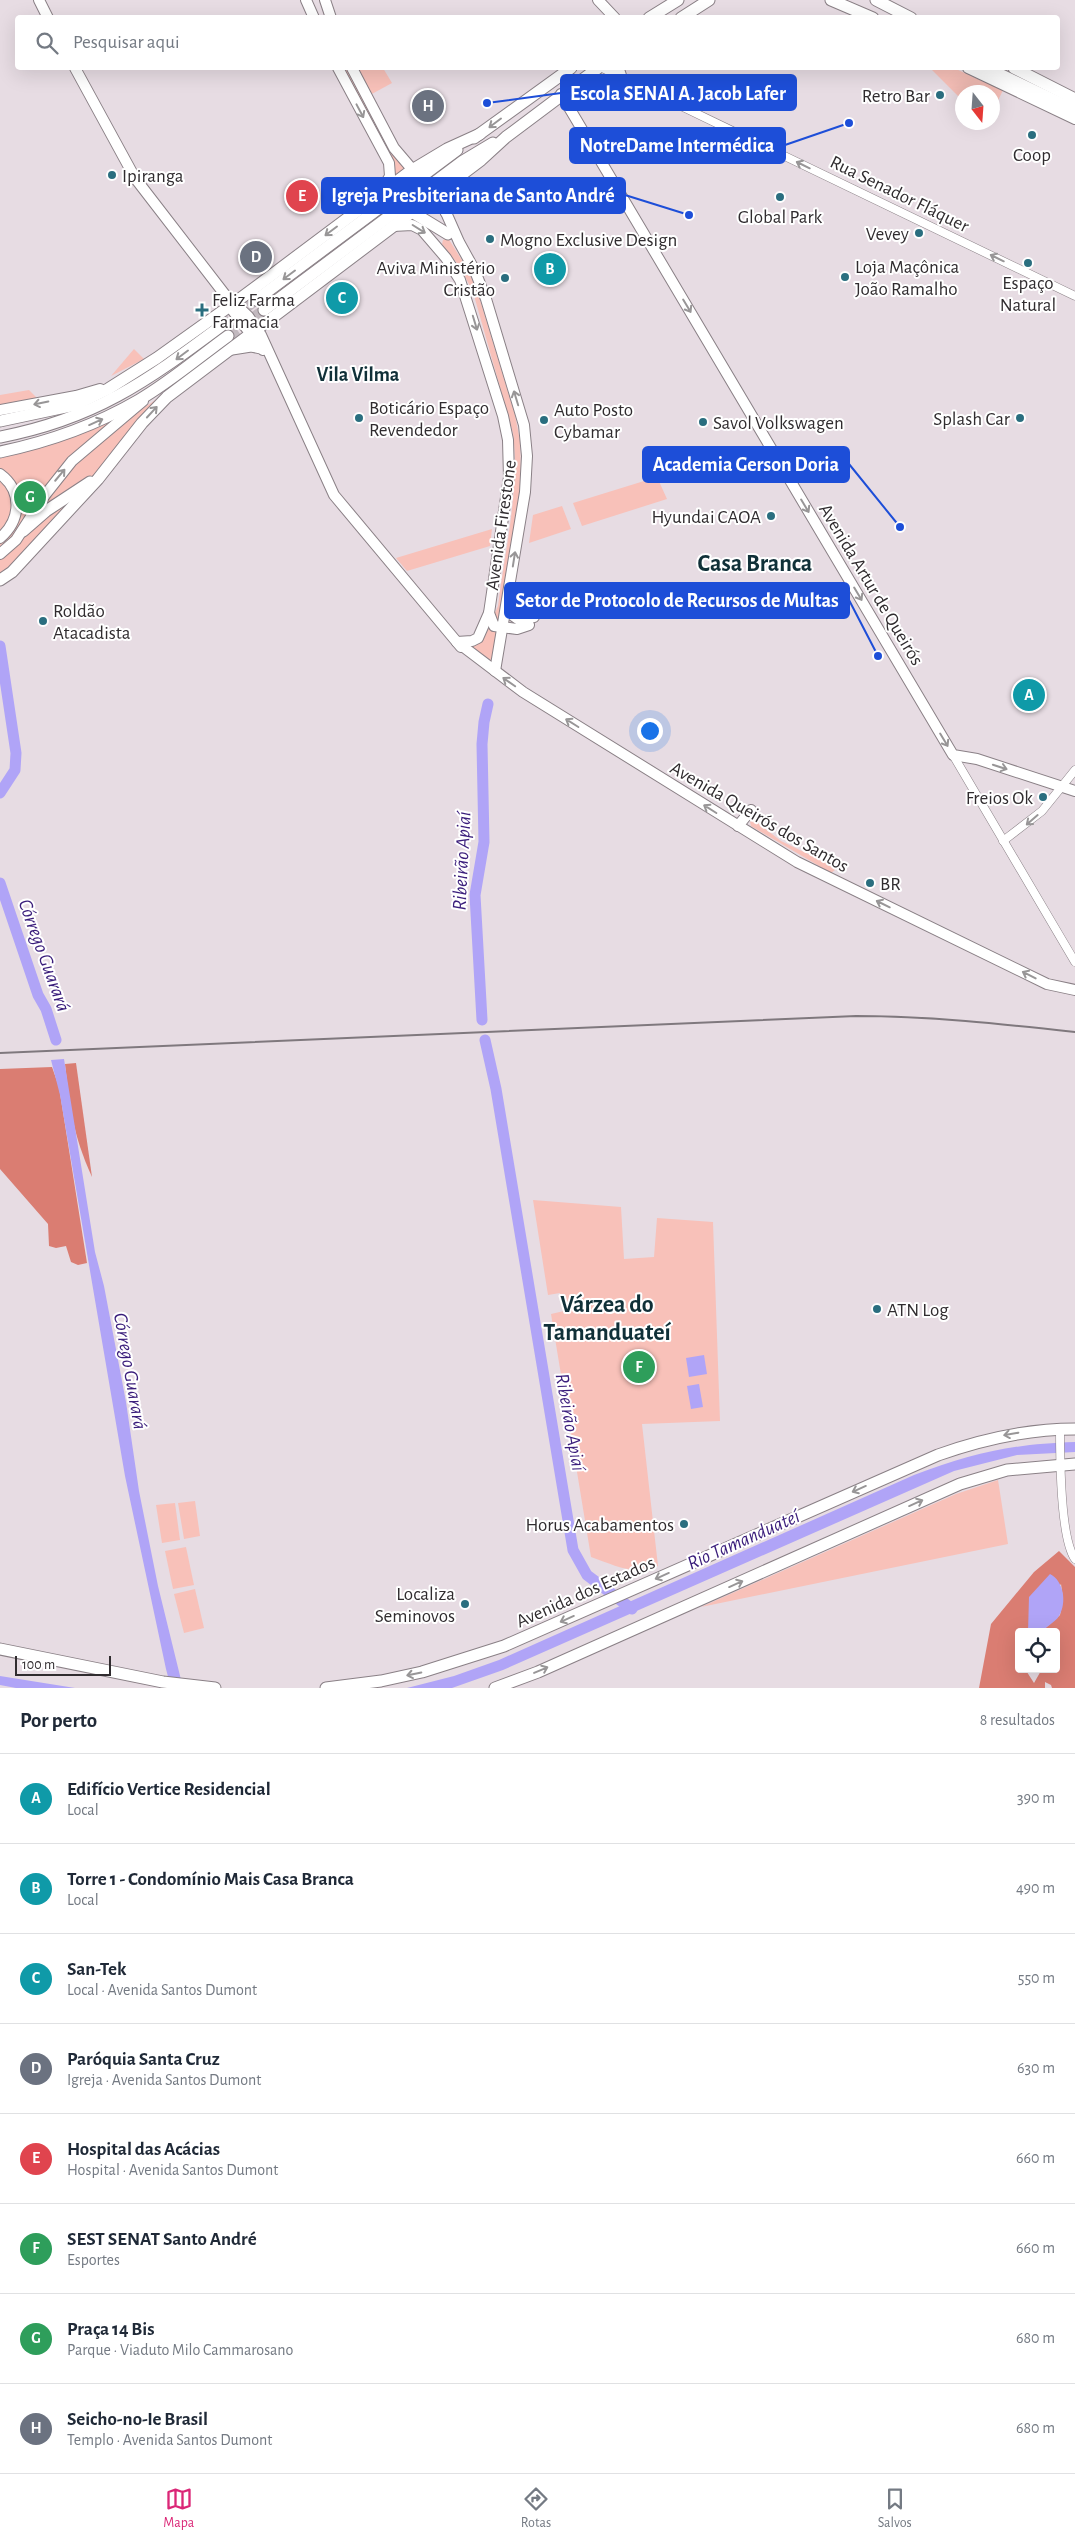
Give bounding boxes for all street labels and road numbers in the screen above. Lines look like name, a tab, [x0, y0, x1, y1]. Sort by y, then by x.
street label: Rua Senador Fláquer	[827, 153, 972, 236]
street label: Avenida Firestone	[483, 459, 520, 592]
street label: Avenida Artur de Queirós	[815, 501, 926, 669]
street label: Avenida Queirós dos Santos	[667, 758, 852, 876]
street label: Avenida dos Estados	[513, 1553, 658, 1632]

